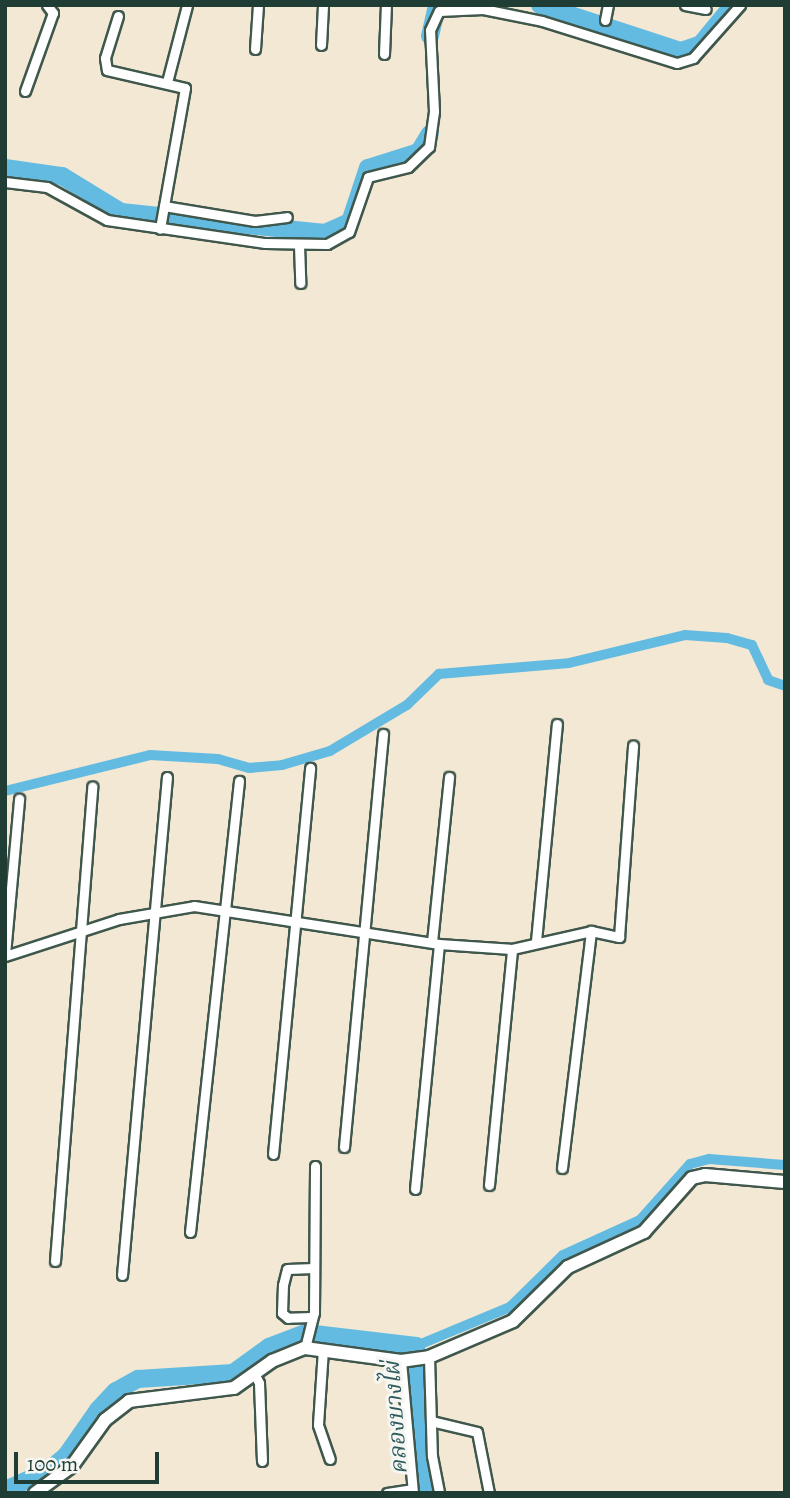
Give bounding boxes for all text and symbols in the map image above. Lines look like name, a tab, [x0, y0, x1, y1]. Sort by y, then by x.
water label: คลองบางไผ่	[378, 1360, 414, 1476]
scale bar	[18, 1438, 163, 1482]
text: 100 m	[27, 1450, 78, 1478]

